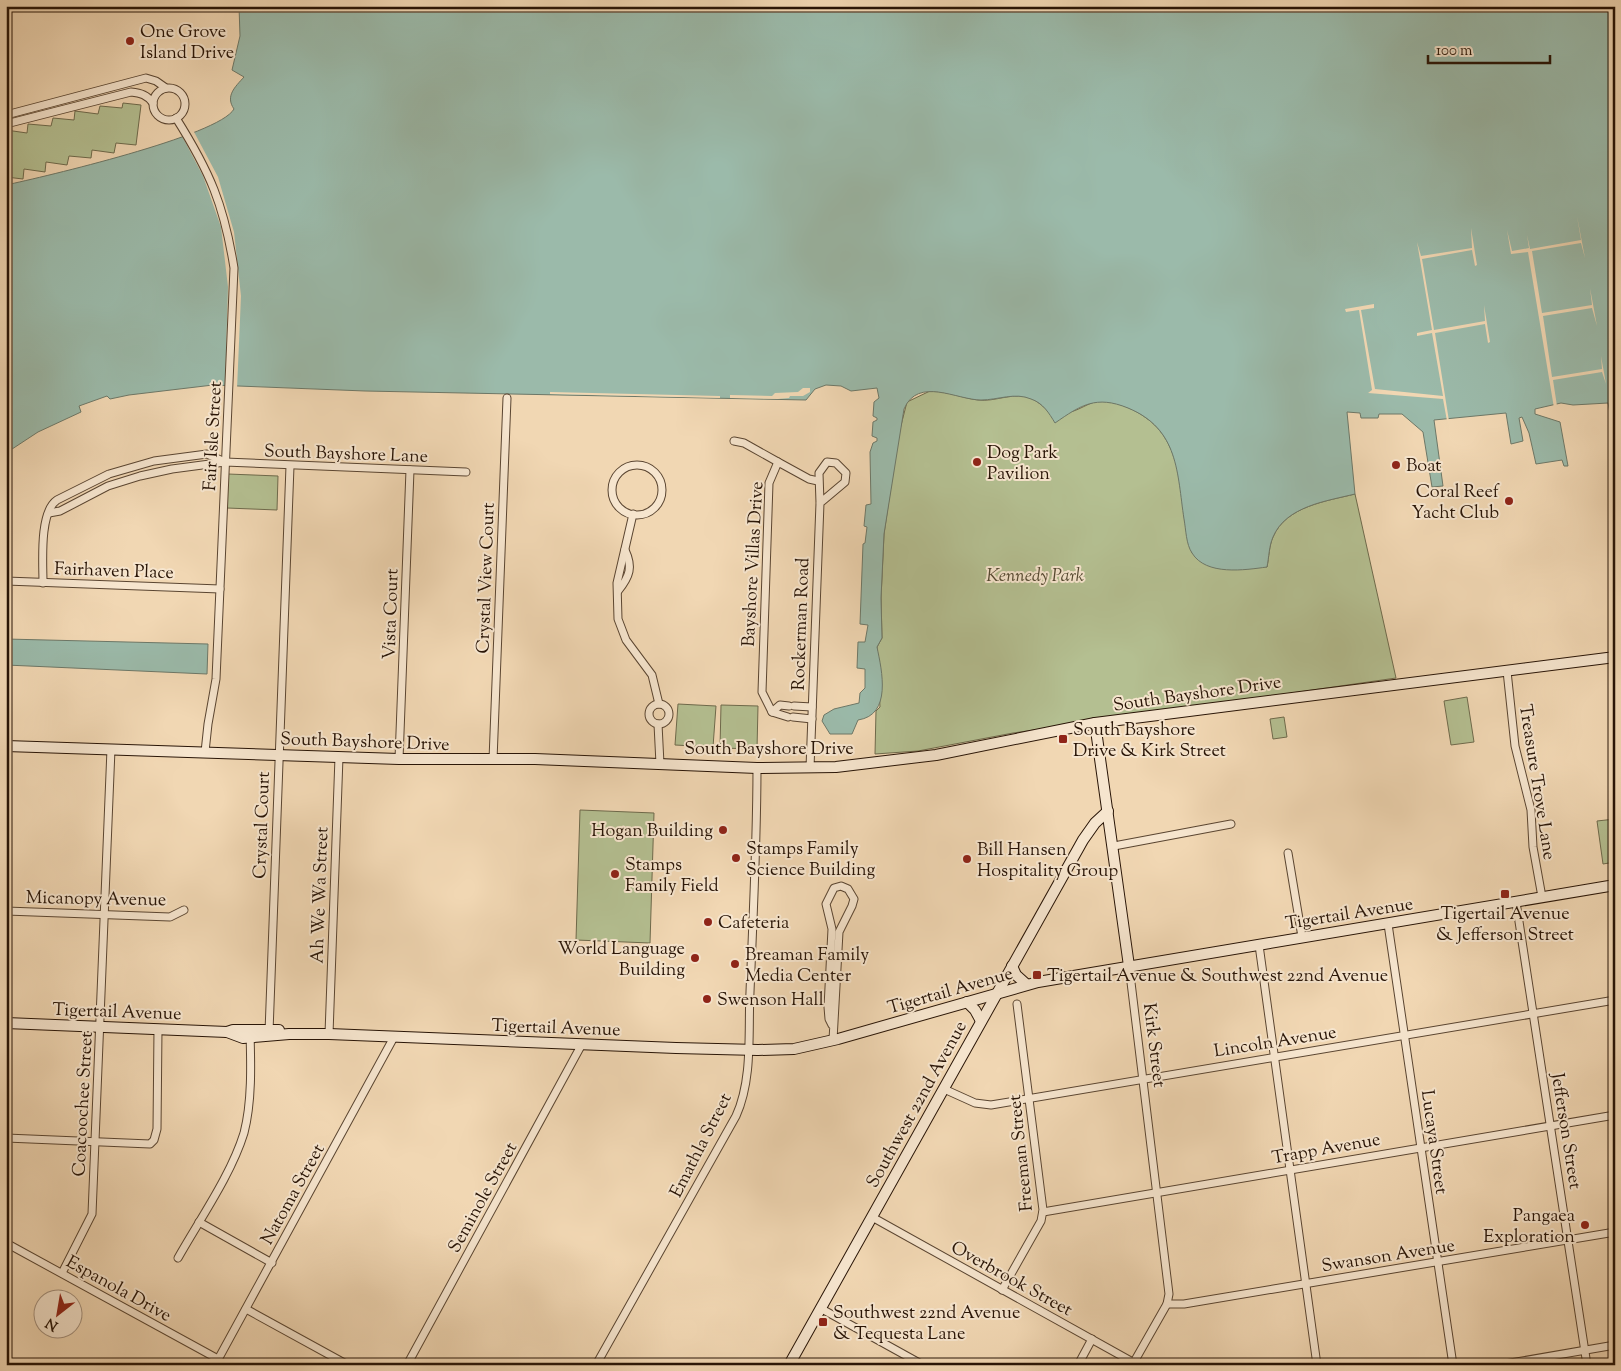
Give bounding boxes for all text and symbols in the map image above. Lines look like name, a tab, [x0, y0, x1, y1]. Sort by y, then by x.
place label: One Grove Island Drive	[140, 20, 234, 67]
scale bar	[1428, 32, 1551, 64]
marker: One Grove Island Drive	[124, 35, 136, 47]
text: 100 m	[1436, 41, 1473, 62]
street label: Fair Isle Street	[198, 380, 230, 492]
street label: South Bayshore Lane	[263, 439, 428, 471]
place label: Dog Park Pavilion	[987, 441, 1058, 488]
place label: Boat	[1406, 454, 1441, 480]
marker: Dog Park Pavilion	[971, 456, 983, 468]
marker: Boat	[1390, 459, 1402, 471]
place label: Coral Reef Yacht Club	[1412, 480, 1500, 527]
street label: Bayshore Villas Drive	[737, 481, 771, 648]
marker: Coral Reef Yacht Club	[1503, 495, 1515, 507]
street label: Crystal View Court	[471, 502, 503, 654]
street label: Fairhaven Place	[54, 557, 174, 587]
street label: Rockerman Road	[787, 557, 817, 691]
park label: Kennedy Park	[986, 564, 1084, 590]
street label: Vista Court	[377, 568, 407, 660]
street label: South Bayshore Drive	[1112, 670, 1283, 720]
street label: Treasure Trove Lane	[1511, 703, 1561, 862]
place label: South Bayshore Drive & Kirk Street	[1073, 718, 1226, 765]
street label: South Bayshore Drive	[280, 727, 450, 759]
marker: South Bayshore Drive & Kirk Street	[1057, 733, 1069, 745]
street label: South Bayshore Drive	[684, 737, 854, 763]
street label: Crystal Court	[248, 771, 278, 879]
place label: Hogan Building	[591, 819, 713, 845]
marker: Hogan Building	[717, 824, 729, 836]
street label: Ah We Wa Street	[306, 826, 336, 964]
place label: Stamps Family Science Building	[746, 837, 875, 884]
place label: Bill Hansen Hospitality Group	[977, 838, 1118, 885]
marker: Stamps Family Science Building	[730, 852, 742, 864]
place label: Stamps Family Field	[625, 853, 719, 900]
marker: Bill Hansen Hospitality Group	[961, 853, 973, 865]
marker: Stamps Family Field	[609, 868, 621, 880]
street label: Micanopy Avenue	[25, 886, 166, 914]
marker: Tigertail Avenue & Jefferson Street	[1499, 888, 1511, 900]
street label: Tigertail Avenue	[1283, 892, 1415, 938]
place label: Tigertail Avenue & Jefferson Street	[1436, 902, 1574, 949]
place label: Cafeteria	[718, 911, 789, 937]
marker: Cafeteria	[702, 916, 714, 928]
place label: World Language Building	[558, 937, 685, 984]
place label: Breaman Family Media Center	[745, 943, 869, 990]
marker: World Language Building	[689, 952, 701, 964]
marker: Breaman Family Media Center	[729, 958, 741, 970]
street label: Tigertail Avenue	[885, 962, 1016, 1022]
place label: Tigertail Avenue & Southwest 22nd Avenue	[1047, 964, 1388, 990]
marker: Tigertail Avenue & Southwest 22nd Avenue	[1031, 969, 1043, 981]
place label: Swenson Hall	[717, 988, 824, 1014]
marker: Swenson Hall	[701, 993, 713, 1005]
street label: Tigertail Avenue	[52, 998, 182, 1028]
street label: Kirk Street	[1135, 1002, 1171, 1089]
street label: Tigertail Avenue	[491, 1014, 621, 1044]
street label: Southwest 22nd Avenue	[861, 1017, 975, 1193]
street label: Lincoln Avenue	[1212, 1020, 1339, 1066]
street label: Coacoochee Street	[67, 1031, 101, 1177]
street label: Jefferson Street	[1543, 1070, 1587, 1191]
street label: Lucaya Street	[1413, 1088, 1453, 1196]
street label: Emathla Street	[664, 1089, 739, 1203]
street label: Freeman Street	[1003, 1093, 1041, 1213]
street label: Trapp Avenue	[1270, 1128, 1383, 1172]
street label: Seminole Street	[443, 1138, 525, 1258]
street label: Natoma Street	[255, 1140, 332, 1250]
place label: Pangaea Exploration	[1483, 1204, 1575, 1251]
marker: Pangaea Exploration	[1579, 1219, 1591, 1231]
street label: Swanson Avenue	[1320, 1234, 1457, 1280]
street label: Overbrook Street	[945, 1236, 1077, 1324]
street label: Espanola Drive	[61, 1250, 175, 1329]
north arrow	[32, 1288, 82, 1338]
place label: Southwest 22nd Avenue & Tequesta Lane	[833, 1301, 1020, 1348]
text: N	[42, 1312, 62, 1335]
marker: Southwest 22nd Avenue & Tequesta Lane	[817, 1316, 829, 1328]

